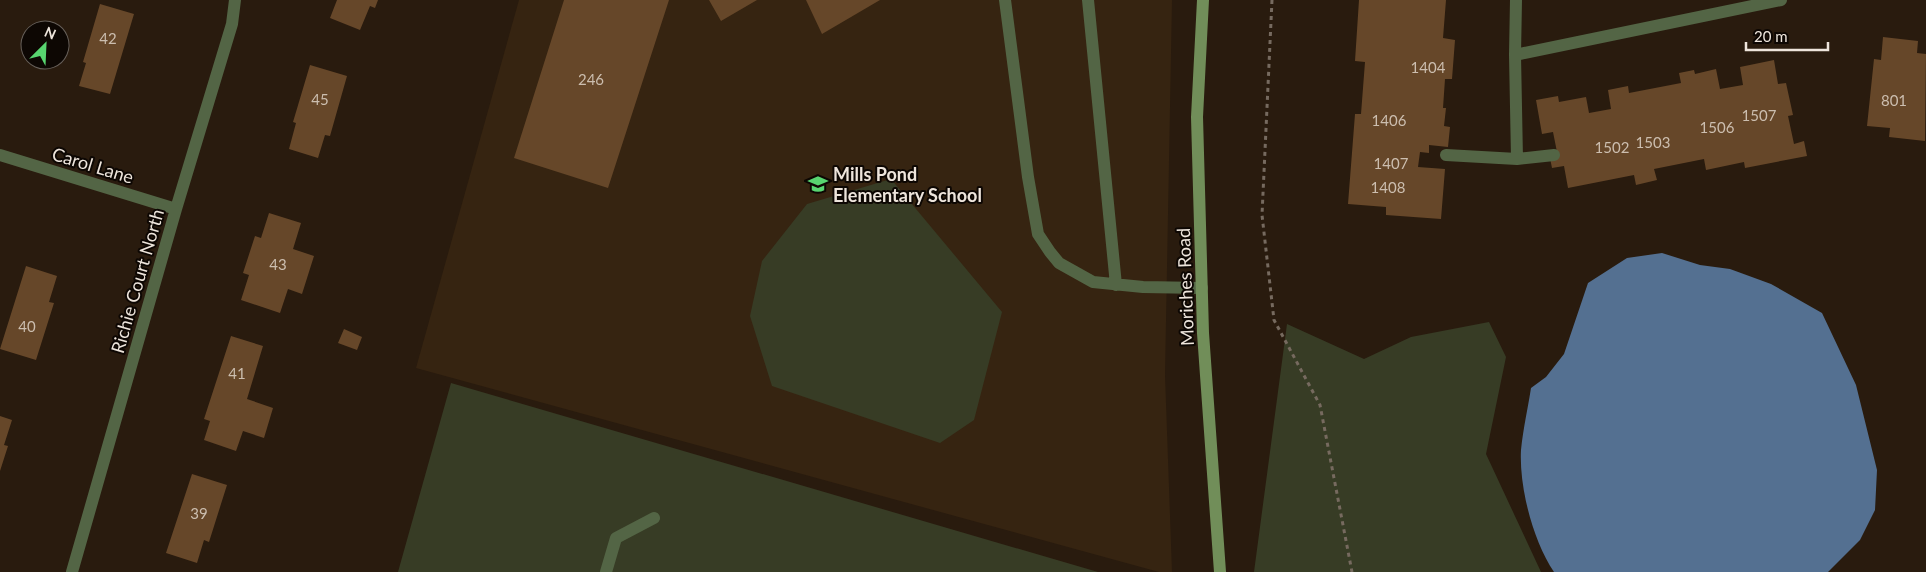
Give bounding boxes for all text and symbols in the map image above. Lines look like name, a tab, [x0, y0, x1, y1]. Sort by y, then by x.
north arrow	[20, 20, 70, 70]
scale bar	[1746, 20, 1828, 52]
text: N	[42, 23, 59, 43]
text: 20 m	[1754, 27, 1788, 45]
house number: 42	[99, 29, 117, 47]
house number: 1404	[1411, 58, 1446, 76]
house number: 246	[578, 70, 604, 88]
house number: 45	[311, 90, 329, 108]
house number: 801	[1881, 91, 1907, 109]
house number: 1507	[1742, 106, 1777, 124]
house number: 1406	[1372, 111, 1407, 129]
house number: 1506	[1700, 118, 1735, 136]
house number: 1503	[1636, 133, 1670, 151]
house number: 1502	[1595, 138, 1629, 156]
street label: Carol Lane	[50, 142, 136, 188]
house number: 1407	[1374, 154, 1409, 172]
place label: Mills Pond Elementary School	[833, 163, 982, 206]
school or university icon: Mills Pond Elementary School	[807, 173, 829, 195]
house number: 1408	[1371, 178, 1405, 196]
street label: Richie Court North	[106, 206, 168, 356]
street label: Moriches Road	[1172, 228, 1198, 346]
house number: 43	[269, 255, 287, 273]
house number: 40	[18, 317, 36, 335]
house number: 41	[228, 364, 246, 382]
house number: 39	[190, 504, 208, 522]

